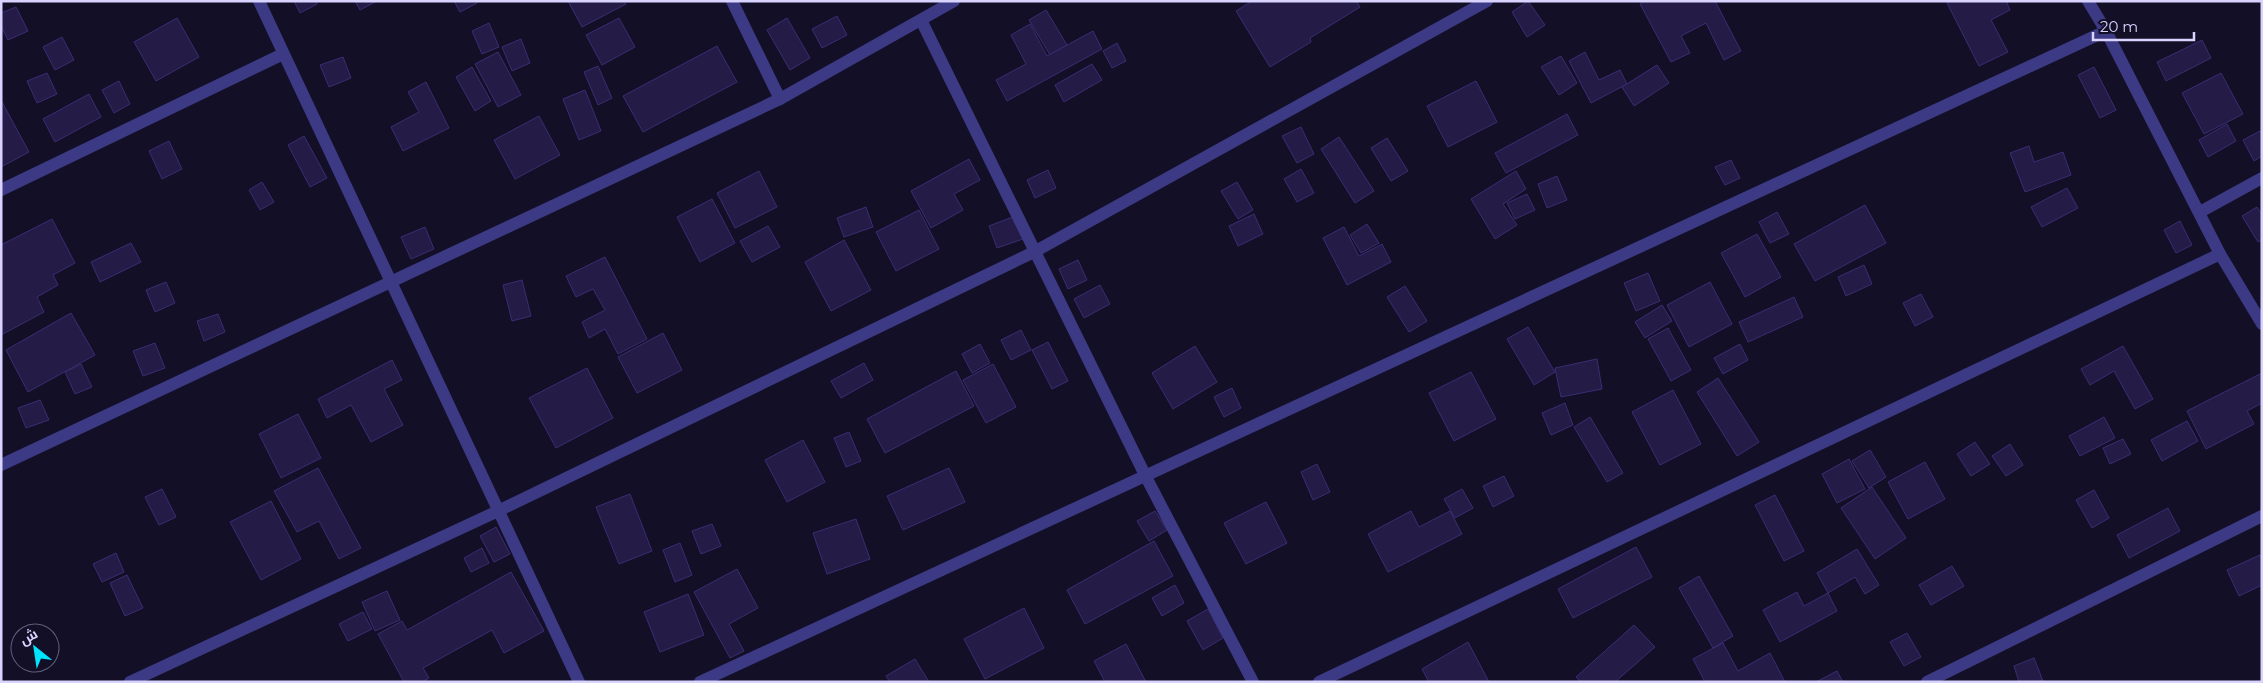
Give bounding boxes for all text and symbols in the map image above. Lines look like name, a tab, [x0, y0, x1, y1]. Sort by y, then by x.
scale bar	[2093, 10, 2194, 42]
text: 20 m	[2100, 17, 2138, 36]
north arrow	[10, 623, 60, 673]
text: ش	[16, 624, 41, 649]

